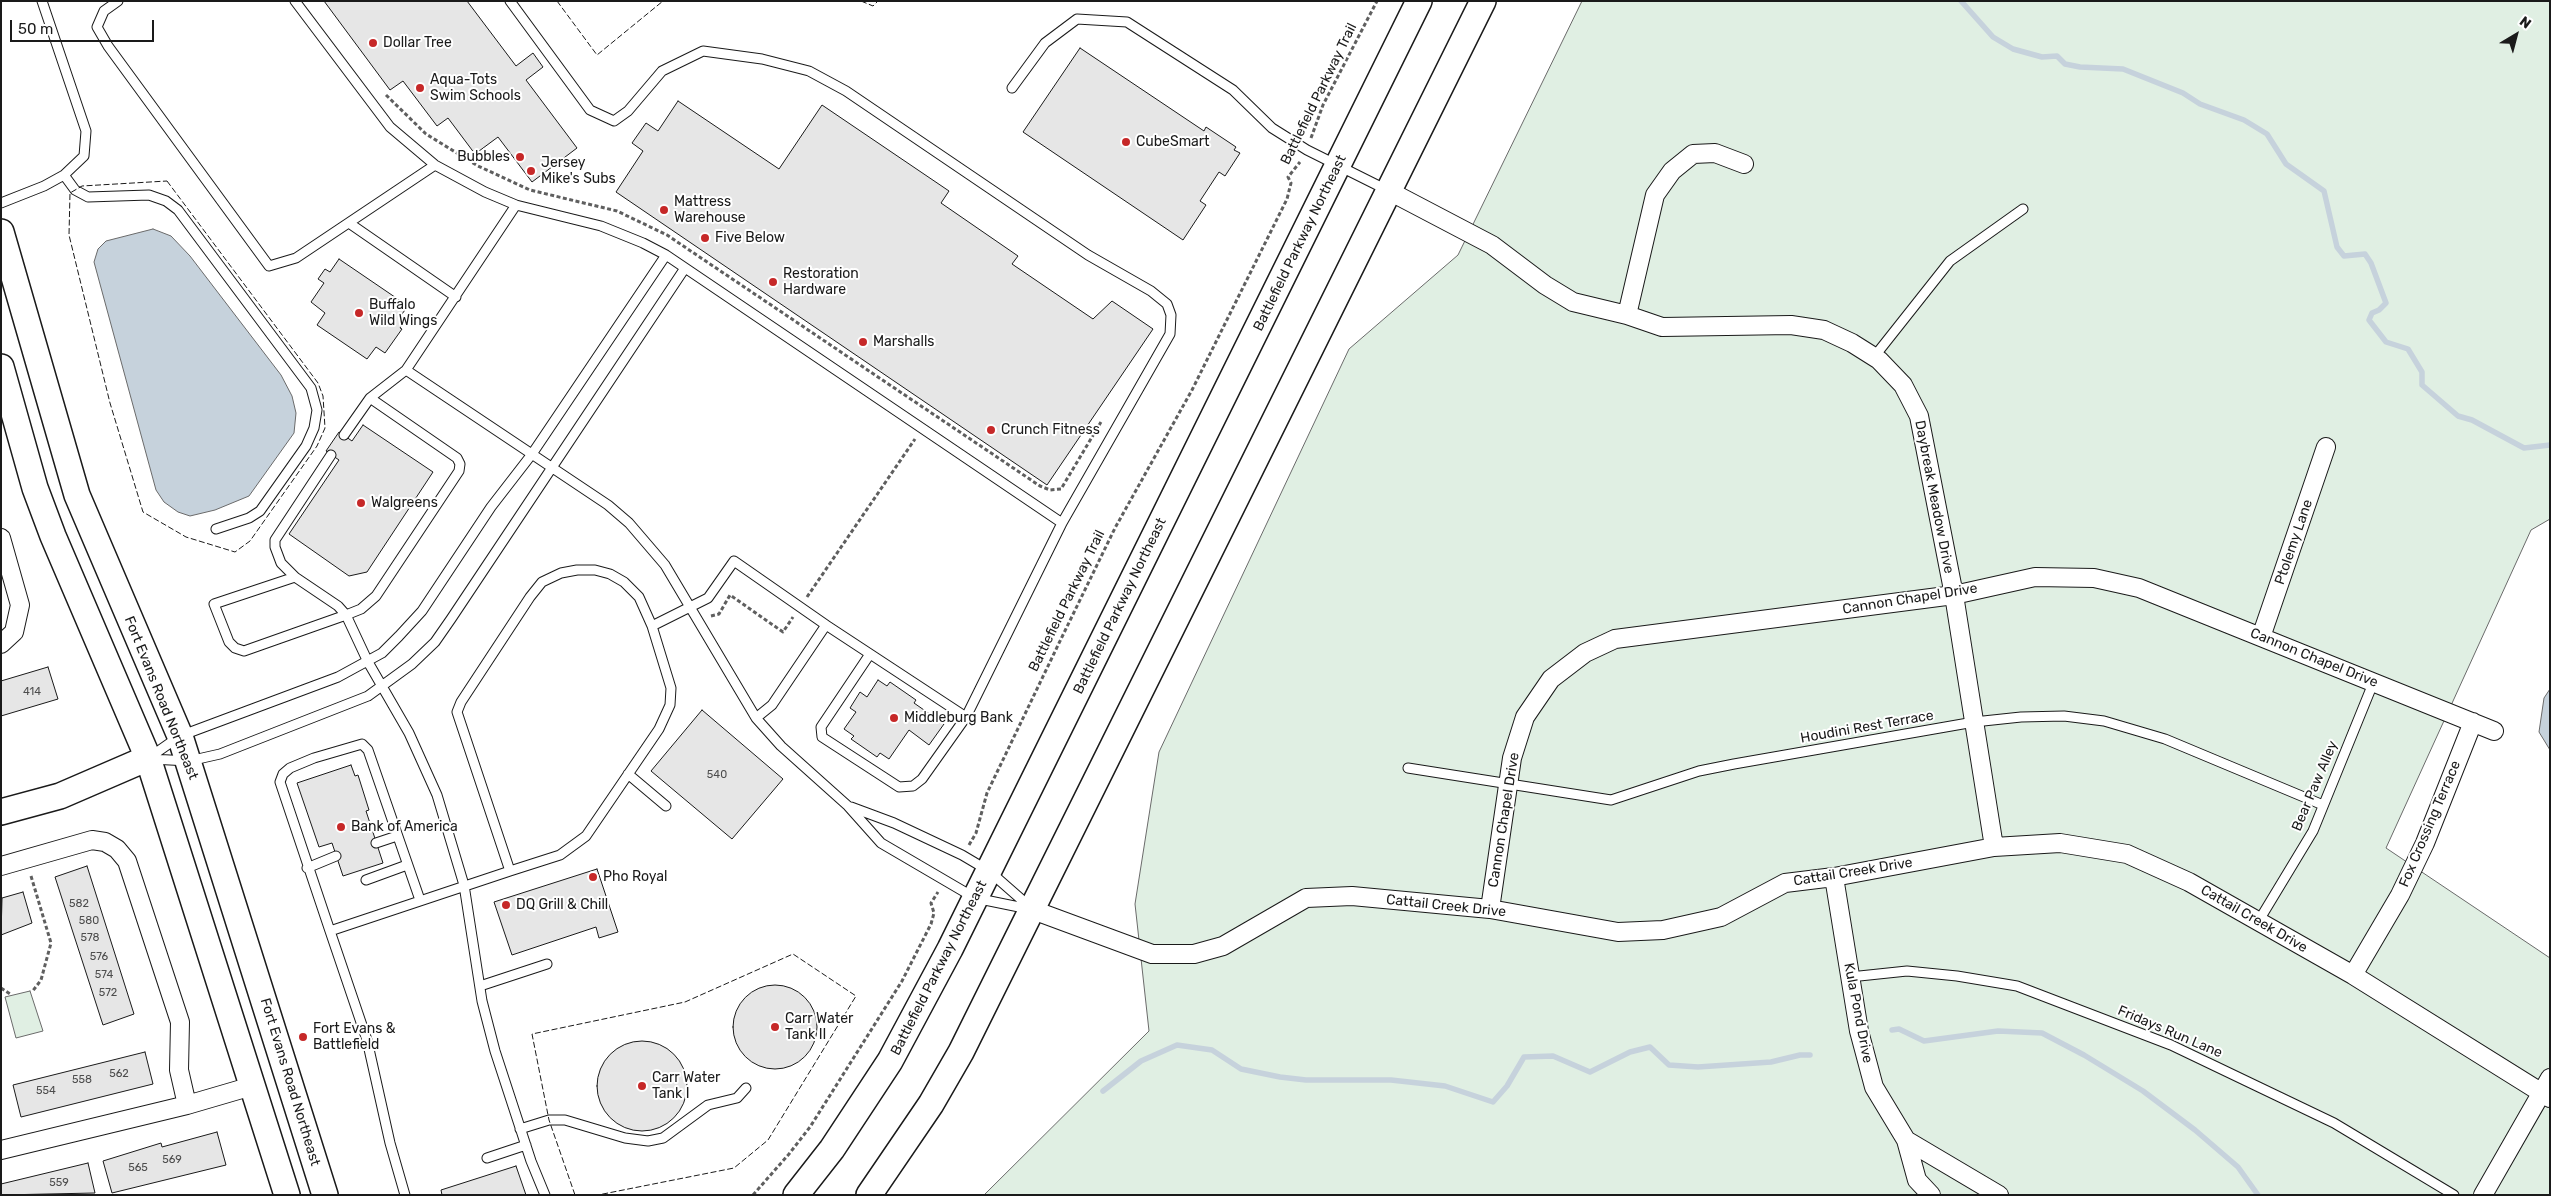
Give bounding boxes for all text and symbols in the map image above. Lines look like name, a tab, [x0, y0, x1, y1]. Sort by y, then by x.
scale bar	[12, 10, 156, 42]
north arrow	[2491, 10, 2541, 60]
text: N	[2516, 13, 2534, 32]
text: 50 m	[18, 20, 53, 38]
street label: Battlefield Parkway Trail	[1277, 20, 1361, 168]
place label: Dollar Tree	[383, 35, 452, 51]
marker: Dollar Tree	[367, 37, 379, 49]
place label: Aqua-Tots Swim Schools	[430, 72, 521, 104]
marker: Aqua-Tots Swim Schools	[414, 82, 426, 94]
place label: CubeSmart	[1136, 134, 1210, 150]
marker: CubeSmart	[1120, 136, 1132, 148]
place label: Bubbles	[457, 149, 510, 165]
marker: Bubbles	[514, 151, 526, 163]
street label: Battlefield Parkway Northeast	[1250, 152, 1350, 334]
place label: Jersey Mike's Subs	[541, 155, 616, 188]
marker: Jersey Mike's Subs	[525, 165, 537, 177]
place label: Mattress Warehouse	[674, 194, 746, 226]
marker: Mattress Warehouse	[658, 204, 670, 216]
place label: Five Below	[715, 230, 785, 246]
marker: Five Below	[699, 232, 711, 244]
place label: Restoration Hardware	[783, 266, 859, 298]
marker: Restoration Hardware	[767, 276, 779, 288]
place label: Buffalo Wild Wings	[369, 297, 437, 330]
marker: Buffalo Wild Wings	[353, 307, 365, 319]
place label: Marshalls	[873, 334, 935, 350]
marker: Marshalls	[857, 336, 869, 348]
street label: Daybreak Meadow Drive	[1911, 419, 1957, 575]
place label: Crunch Fitness	[1001, 422, 1100, 438]
marker: Crunch Fitness	[985, 424, 997, 436]
place label: Walgreens	[371, 495, 438, 511]
marker: Walgreens	[355, 497, 367, 509]
street label: Ptolemy Lane	[2272, 497, 2316, 587]
street label: Battlefield Parkway Northeast	[1070, 515, 1170, 697]
street label: Battlefield Parkway Trail	[1025, 527, 1109, 675]
street label: Cannon Chapel Drive	[1841, 580, 1979, 618]
street label: Fort Evans Road Northeast	[120, 614, 202, 782]
street label: Cannon Chapel Drive	[2248, 625, 2380, 691]
house number: 414	[23, 685, 41, 699]
street label: Houdini Rest Terrace	[1799, 707, 1935, 747]
place label: Middleburg Bank	[904, 710, 1013, 726]
marker: Middleburg Bank	[888, 712, 900, 724]
street label: Bear Paw Alley	[2288, 738, 2342, 834]
street label: Cannon Chapel Drive	[1485, 751, 1523, 889]
street label: Fox Crossing Terrace	[2396, 758, 2464, 890]
house number: 540	[707, 768, 727, 782]
place label: Bank of America	[351, 819, 458, 835]
marker: Bank of America	[335, 821, 347, 833]
street label: Cattail Creek Drive	[1792, 854, 1914, 890]
place label: Pho Royal	[603, 869, 667, 885]
marker: Pho Royal	[587, 871, 599, 883]
street label: Battlefield Parkway Northeast	[887, 878, 991, 1058]
street label: Cattail Creek Drive	[2198, 882, 2310, 956]
street label: Cattail Creek Drive	[1385, 891, 1507, 921]
house number: 582	[69, 897, 89, 911]
place label: DQ Grill & Chill	[516, 897, 608, 913]
marker: DQ Grill & Chill	[500, 899, 512, 911]
house number: 580	[79, 914, 99, 928]
house number: 578	[80, 931, 100, 945]
house number: 576	[90, 950, 108, 964]
street label: Kula Pond Drive	[1840, 961, 1876, 1065]
house number: 574	[95, 968, 113, 982]
house number: 572	[99, 986, 117, 1000]
street label: Fort Evans Road Northeast	[256, 996, 324, 1168]
street label: Fridays Run Lane	[2115, 1002, 2225, 1062]
place label: Carr Water Tank II	[785, 1011, 853, 1044]
place label: Fort Evans & Battlefield	[313, 1021, 396, 1054]
marker: Carr Water Tank II	[769, 1021, 781, 1033]
marker: Fort Evans & Battlefield	[297, 1031, 309, 1043]
house number: 562	[109, 1067, 129, 1081]
place label: Carr Water Tank I	[652, 1070, 720, 1102]
house number: 558	[72, 1073, 92, 1087]
marker: Carr Water Tank I	[636, 1080, 648, 1092]
house number: 554	[36, 1084, 56, 1098]
house number: 569	[162, 1153, 182, 1167]
house number: 565	[128, 1161, 148, 1175]
house number: 559	[49, 1176, 69, 1190]

